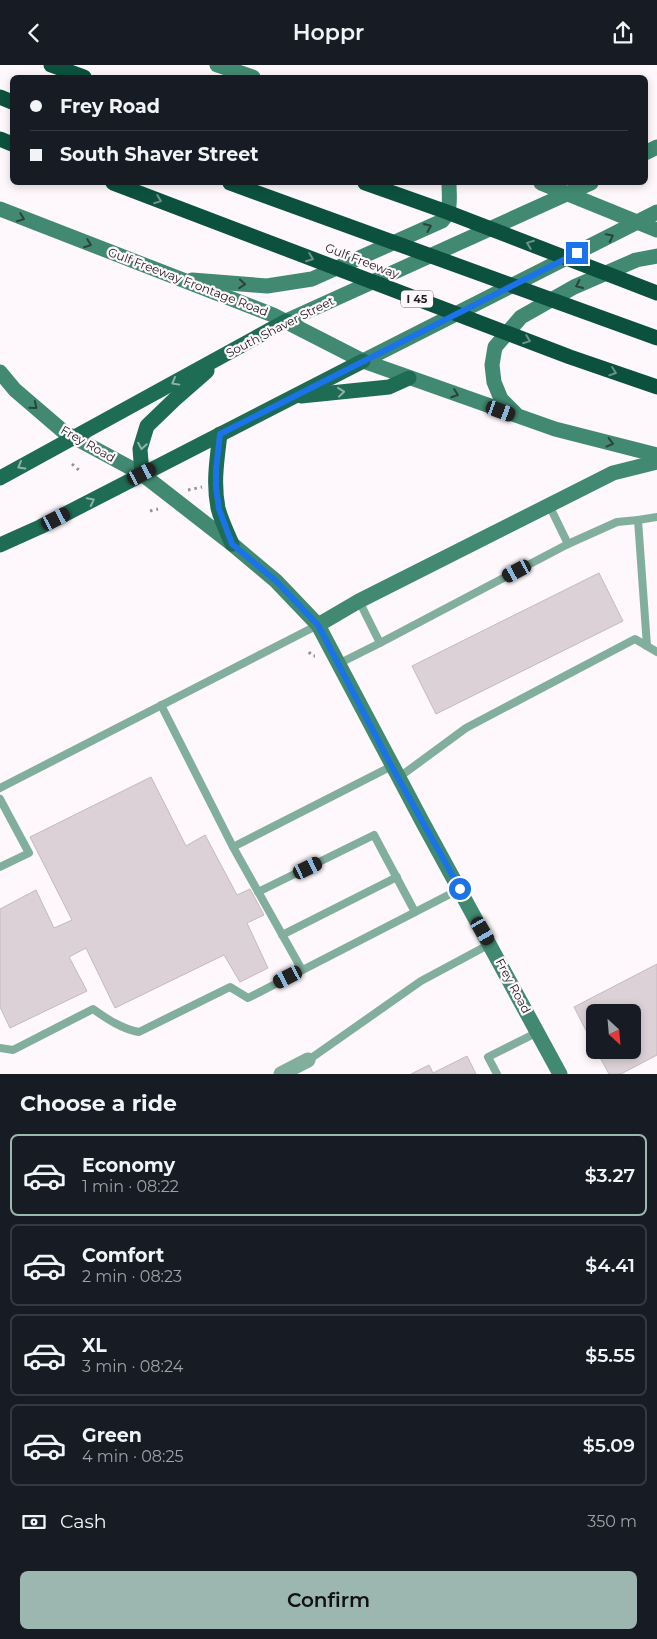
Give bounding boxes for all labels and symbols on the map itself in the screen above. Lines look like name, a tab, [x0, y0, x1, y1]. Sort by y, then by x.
one-way arrow	[154, 194, 162, 204]
one-way arrow	[17, 212, 25, 222]
one-way arrow	[423, 223, 432, 234]
one-way arrow	[605, 233, 614, 243]
one-way arrow	[83, 238, 92, 248]
street label: Gulf Freeway	[323, 240, 402, 282]
one-way arrow	[526, 240, 535, 250]
route end	[566, 242, 588, 264]
street label: Gulf Freeway Frontage Road	[106, 244, 270, 319]
one-way arrow	[305, 252, 313, 262]
one-way arrow	[238, 278, 246, 289]
one-way arrow	[575, 279, 584, 290]
road number: I 45	[401, 290, 433, 307]
street label: South Shaver Street	[223, 293, 336, 360]
one-way arrow	[522, 334, 531, 345]
one-way arrow	[609, 366, 617, 376]
one-way arrow	[171, 375, 180, 385]
one-way arrow	[337, 387, 345, 398]
one-way arrow	[451, 388, 459, 398]
car	[484, 399, 517, 423]
one-way arrow	[29, 401, 38, 410]
street label: Frey Road	[58, 422, 118, 465]
one-way arrow	[606, 437, 615, 448]
one-way arrow	[137, 442, 147, 451]
one-way arrow	[17, 460, 26, 470]
car	[125, 461, 158, 487]
one-way arrow	[86, 497, 95, 507]
car	[39, 506, 72, 532]
car	[500, 557, 533, 585]
car	[291, 855, 324, 881]
route start	[449, 878, 471, 900]
car	[469, 914, 496, 948]
street label: Frey Road	[493, 956, 534, 1016]
car	[271, 964, 304, 990]
north arrow	[586, 1004, 641, 1059]

